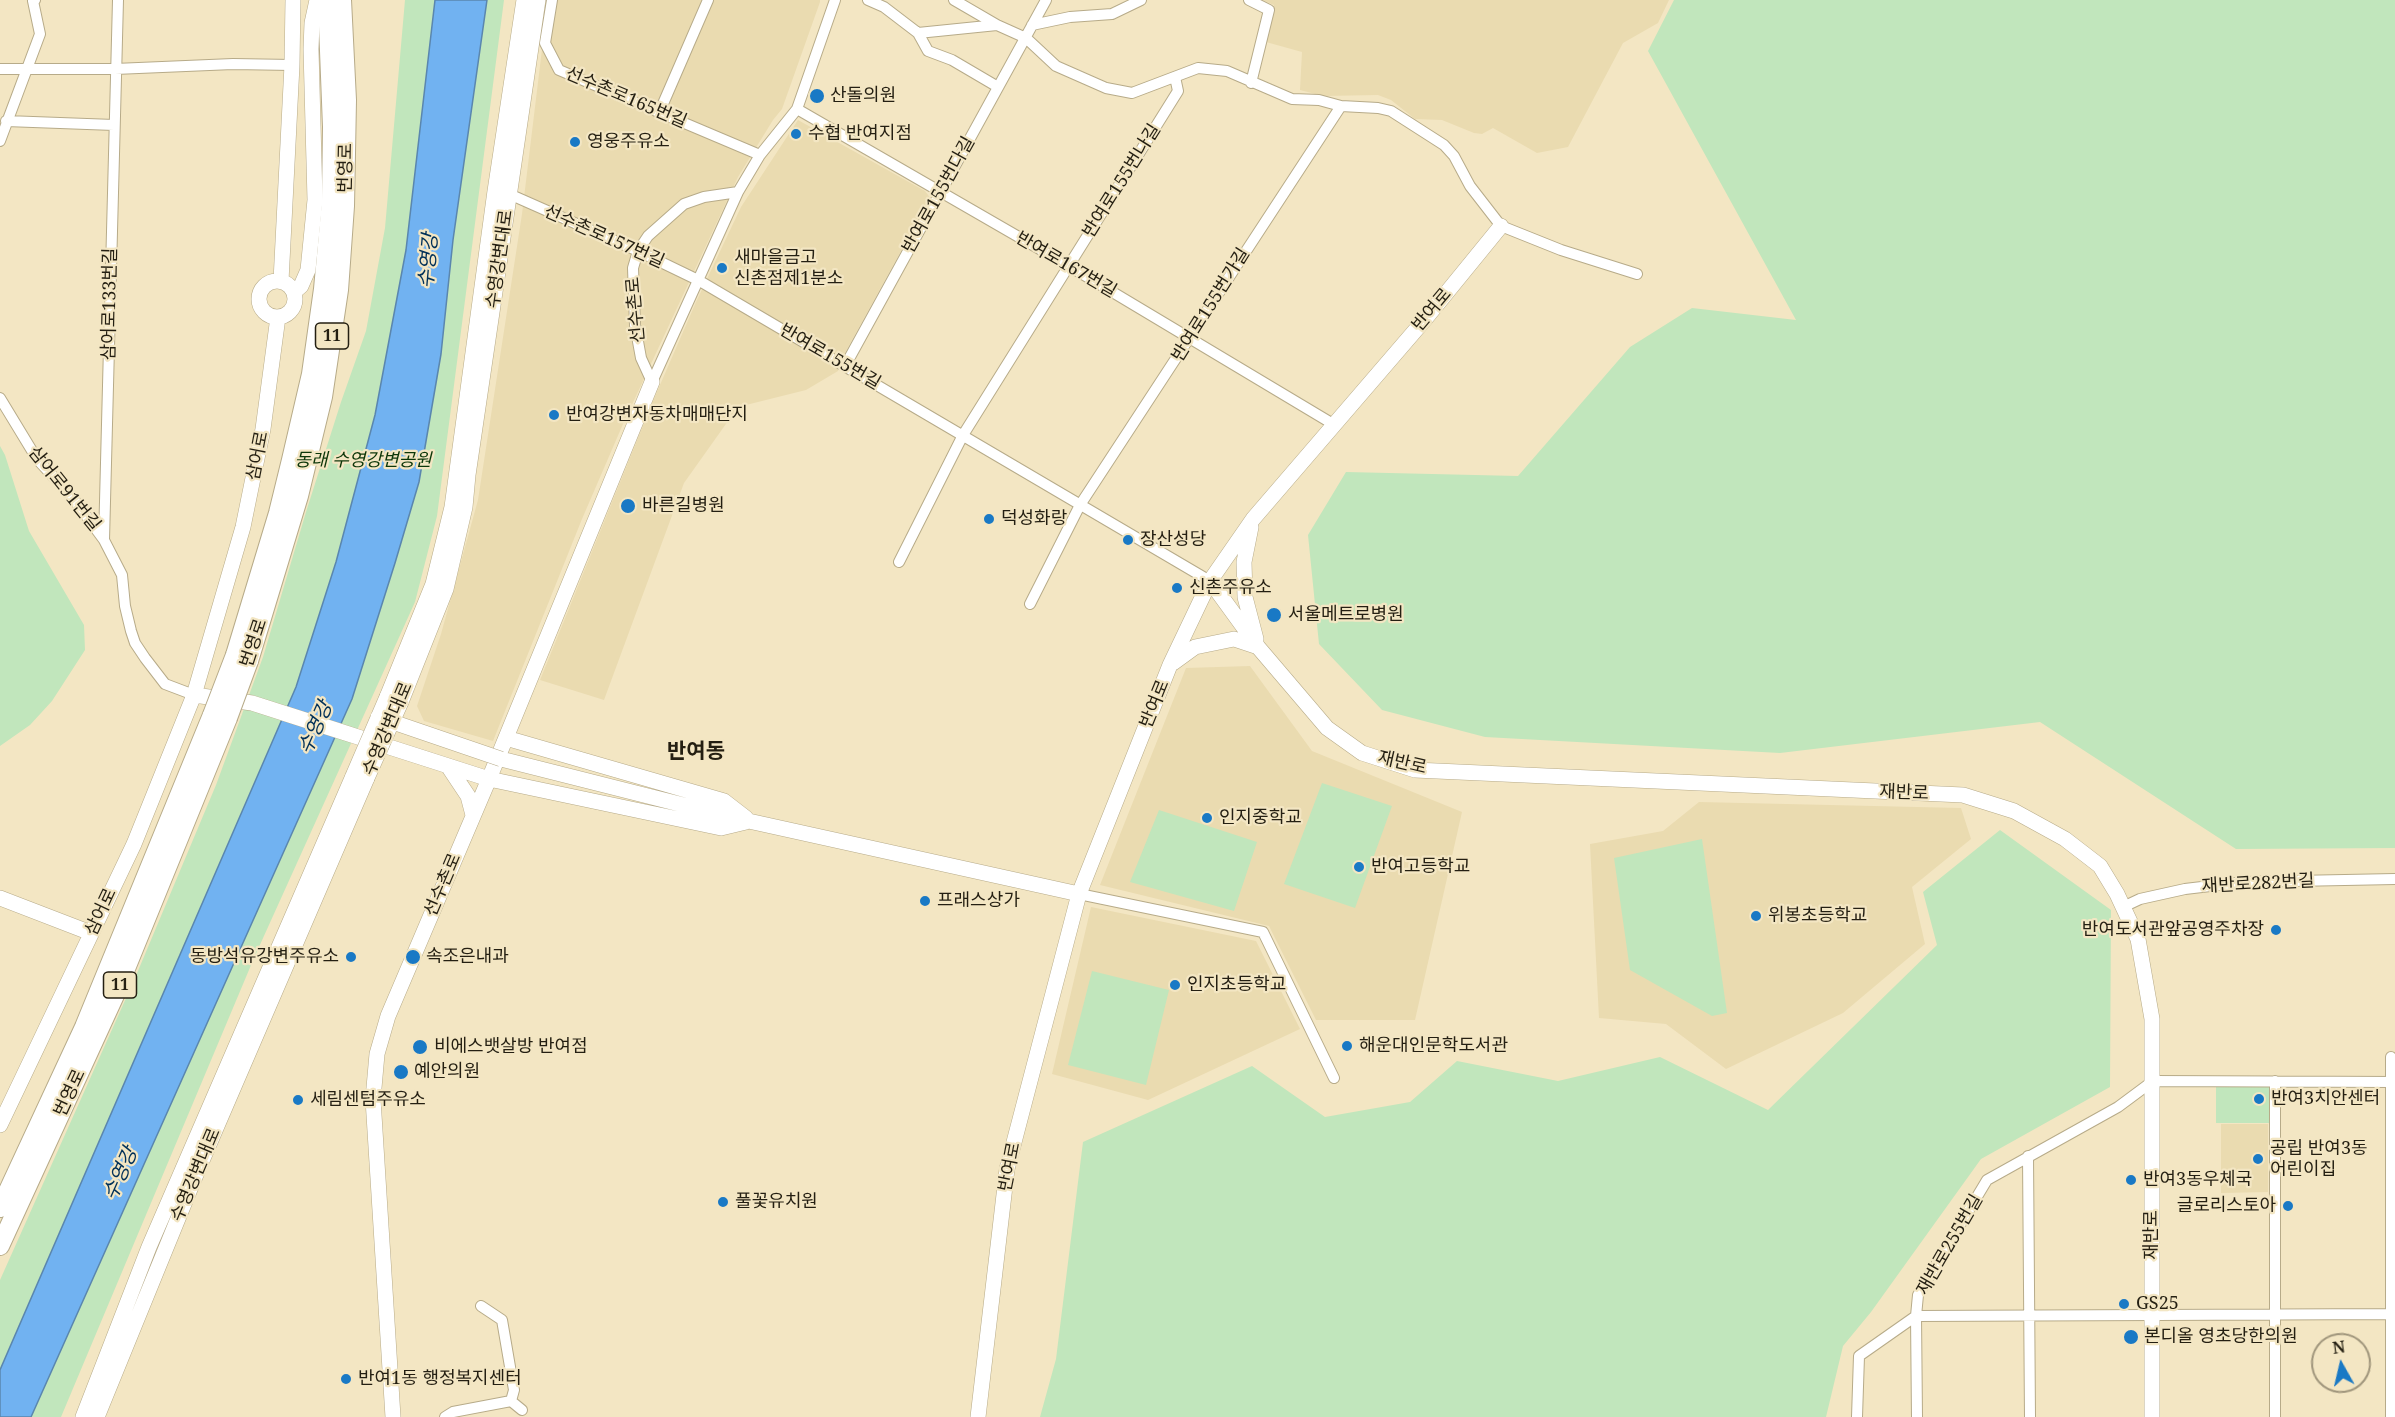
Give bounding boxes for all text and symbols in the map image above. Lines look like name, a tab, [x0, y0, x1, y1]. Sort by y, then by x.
street label: 선수촌로165번길	[562, 63, 690, 133]
place label: 산돌의원	[830, 85, 896, 107]
marker: 산돌의원	[808, 87, 826, 105]
street label: 반여로155번나길	[1079, 120, 1165, 242]
place label: 수협 반여지점	[808, 123, 912, 145]
marker: 수협 반여지점	[789, 127, 803, 141]
place label: 영웅주유소	[587, 131, 670, 153]
street label: 반여로155번다길	[898, 133, 980, 257]
marker: 영웅주유소	[568, 135, 582, 149]
street label: 번영로	[335, 143, 357, 193]
street label: 선수촌로157번길	[540, 201, 668, 273]
street label: 수영강변대로	[482, 208, 518, 310]
street label: 반여로167번길	[1012, 227, 1120, 303]
water label: 수영강	[415, 232, 443, 290]
street label: 반여로155번가길	[1168, 244, 1254, 366]
street label: 삼어로133번길	[98, 247, 122, 361]
place label: 새마을금고 신촌점제1분소	[734, 247, 843, 290]
marker: 새마을금고 신촌점제1분소	[715, 261, 729, 275]
street label: 선수촌로	[622, 276, 650, 344]
street label: 반여로	[1408, 284, 1456, 336]
street label: 반여로155번길	[776, 319, 884, 395]
road number: 11	[316, 323, 348, 349]
place label: 반여강변자동차매매단지	[566, 404, 748, 426]
marker: 반여강변자동차매매단지	[547, 408, 561, 422]
street label: 삼어로	[243, 430, 273, 482]
street label: 삼어로91번길	[23, 442, 105, 536]
park label: 동래 수영강변공원	[294, 450, 432, 472]
place label: 바른길병원	[642, 495, 725, 517]
marker: 바른길병원	[619, 497, 637, 515]
place label: 덕성화랑	[1001, 508, 1067, 530]
marker: 덕성화랑	[982, 512, 996, 526]
place label: 장산성당	[1140, 529, 1206, 551]
marker: 장산성당	[1121, 533, 1135, 547]
place label: 신촌주유소	[1189, 577, 1272, 599]
marker: 신촌주유소	[1170, 581, 1184, 595]
place label: 서울메트로병원	[1288, 604, 1404, 626]
marker: 서울메트로병원	[1265, 606, 1283, 624]
street label: 번영로	[236, 616, 272, 670]
street label: 반여로	[1136, 677, 1174, 731]
street label: 수영강변대로	[359, 679, 417, 779]
water label: 수영강	[294, 698, 338, 758]
district label: 반여동	[667, 739, 725, 765]
street label: 재반로	[1375, 747, 1429, 779]
street label: 재반로	[1879, 781, 1929, 805]
place label: 인지중학교	[1219, 807, 1302, 829]
marker: 인지중학교	[1200, 811, 1214, 825]
street label: 선수촌로	[420, 850, 466, 920]
place label: 반여고등학교	[1371, 856, 1470, 878]
marker: 반여고등학교	[1352, 860, 1366, 874]
street label: 재반로282번길	[2201, 870, 2315, 898]
street label: 삼어로	[81, 885, 121, 939]
place label: 프래스상가	[937, 890, 1020, 912]
marker: 프래스상가	[918, 894, 932, 908]
place label: 위봉초등학교	[1768, 905, 1867, 927]
marker: 위봉초등학교	[1749, 909, 1763, 923]
place label: 반여도서관앞공영주차장	[2082, 919, 2264, 941]
marker: 반여도서관앞공영주차장	[2269, 923, 2283, 937]
place label: 동방석유강변주유소	[190, 946, 339, 968]
place label: 속조은내과	[426, 946, 509, 968]
marker: 속조은내과	[404, 948, 422, 966]
marker: 동방석유강변주유소	[344, 950, 358, 964]
road number: 11	[104, 972, 136, 998]
place label: 인지초등학교	[1187, 974, 1286, 996]
marker: 인지초등학교	[1168, 978, 1182, 992]
place label: 해운대인문학도서관	[1359, 1035, 1508, 1057]
place label: 비에스뱃살방 반여점	[434, 1036, 588, 1058]
marker: 비에스뱃살방 반여점	[411, 1038, 429, 1056]
marker: 해운대인문학도서관	[1340, 1039, 1354, 1053]
place label: 예안의원	[414, 1061, 480, 1083]
marker: 예안의원	[392, 1063, 410, 1081]
street label: 번영로	[50, 1066, 90, 1120]
place label: 반여3치안센터	[2271, 1088, 2380, 1110]
place label: 세림센텀주유소	[310, 1089, 426, 1111]
marker: 반여3치안센터	[2252, 1092, 2266, 1106]
marker: 세림센텀주유소	[291, 1093, 305, 1107]
street label: 수영강변대로	[167, 1125, 225, 1225]
place label: 공립 반여3동 어린이집	[2270, 1138, 2368, 1180]
street label: 반여로	[995, 1141, 1025, 1193]
water label: 수영강	[99, 1144, 143, 1204]
marker: 공립 반여3동 어린이집	[2251, 1152, 2265, 1166]
place label: 반여3동우체국	[2143, 1169, 2252, 1191]
marker: 반여3동우체국	[2124, 1173, 2138, 1187]
place label: 풀꽃유치원	[735, 1191, 818, 1213]
street label: 재반로255번길	[1912, 1191, 1988, 1299]
marker: 풀꽃유치원	[716, 1195, 730, 1209]
place label: 글로리스토아	[2177, 1195, 2276, 1217]
marker: 글로리스토아	[2281, 1199, 2295, 1213]
street label: 재반로	[2141, 1210, 2163, 1260]
place label: GS25	[2136, 1293, 2179, 1315]
marker: GS25	[2117, 1297, 2131, 1311]
place label: 본디올 영초당한의원	[2144, 1326, 2298, 1348]
marker: 본디올 영초당한의원	[2122, 1328, 2140, 1346]
north arrow	[2311, 1333, 2371, 1393]
text: N	[2331, 1335, 2347, 1359]
place label: 반여1동 행정복지센터	[358, 1368, 522, 1390]
marker: 반여1동 행정복지센터	[339, 1372, 353, 1386]

